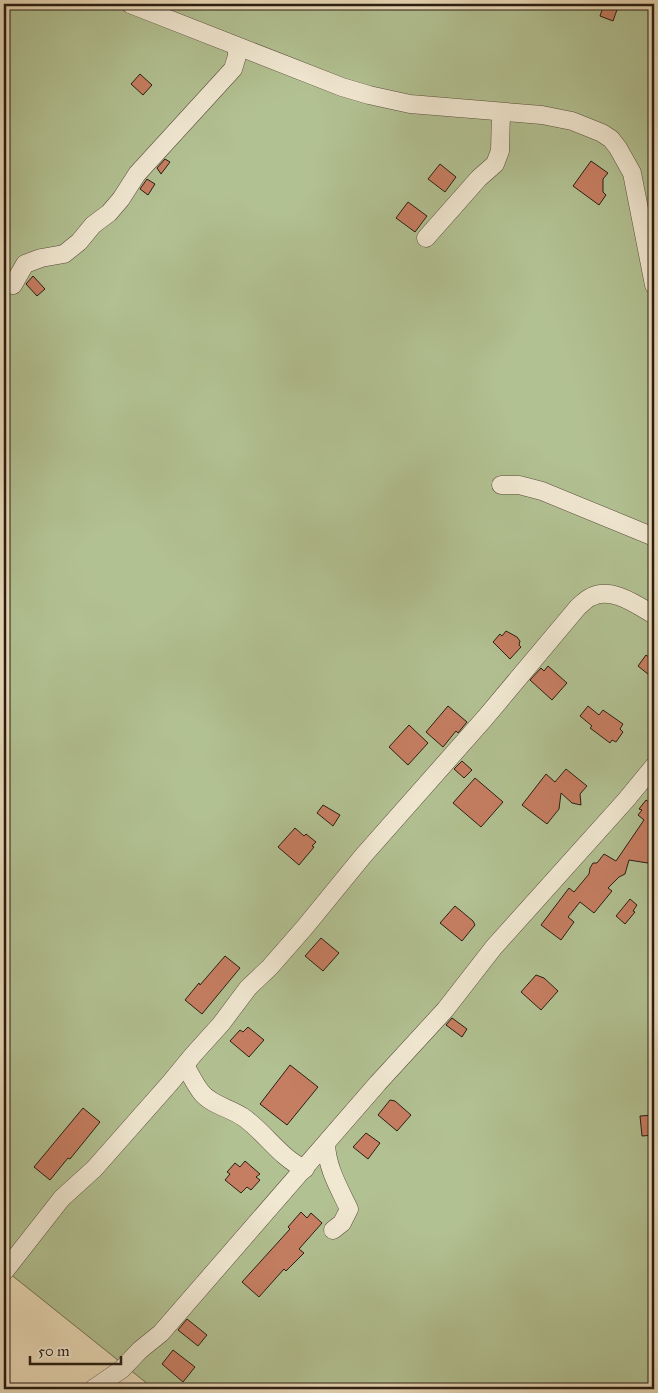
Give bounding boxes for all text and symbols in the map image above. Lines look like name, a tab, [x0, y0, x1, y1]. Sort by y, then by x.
scale bar	[30, 1333, 121, 1365]
text: 50 m	[38, 1342, 70, 1360]

